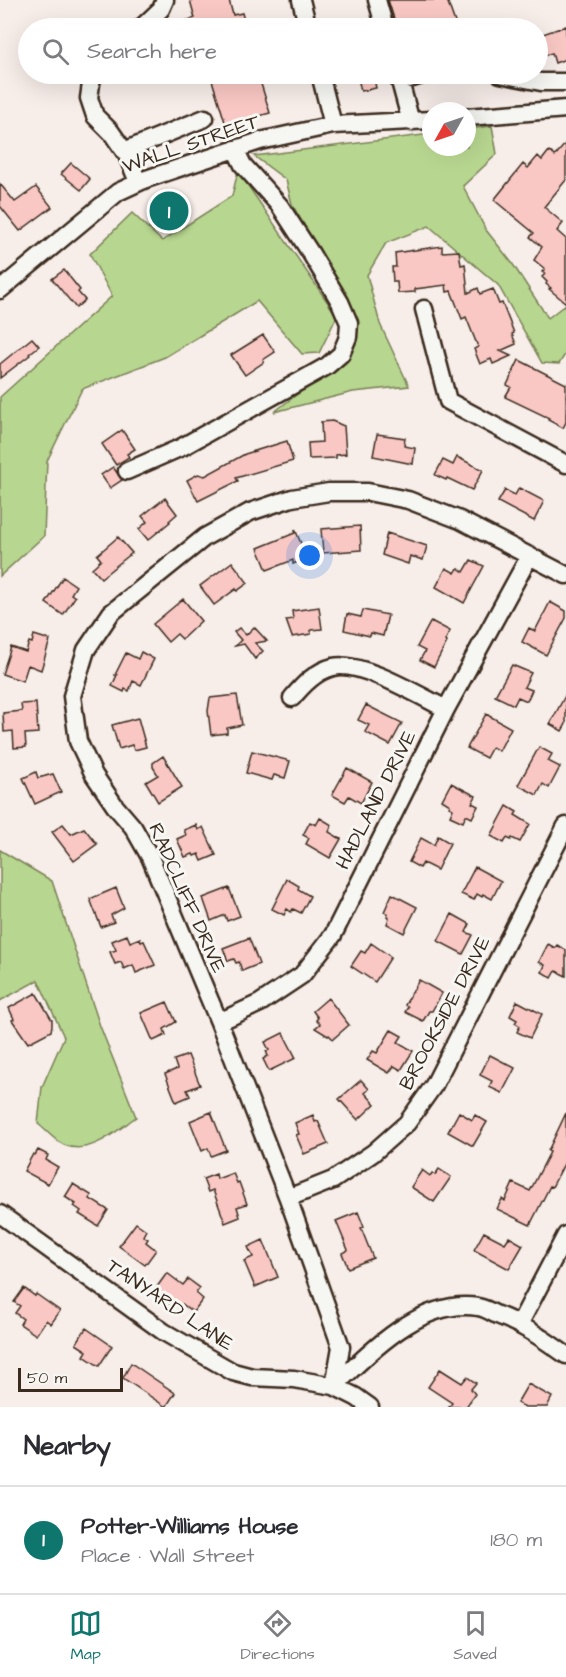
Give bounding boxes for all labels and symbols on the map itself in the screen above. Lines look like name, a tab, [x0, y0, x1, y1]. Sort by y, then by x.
north arrow	[422, 102, 476, 156]
street label: WALL STREET	[119, 107, 264, 181]
pin: 1	[150, 188, 188, 234]
your location	[295, 541, 324, 570]
street label: HADLAND DRIVE	[329, 725, 423, 874]
street label: RADCLIFF DRIVE	[141, 819, 233, 978]
street label: BROOKSIDE DRIVE	[393, 931, 498, 1095]
street label: TANYARD LANE	[101, 1252, 239, 1358]
scale bar	[18, 1365, 123, 1392]

